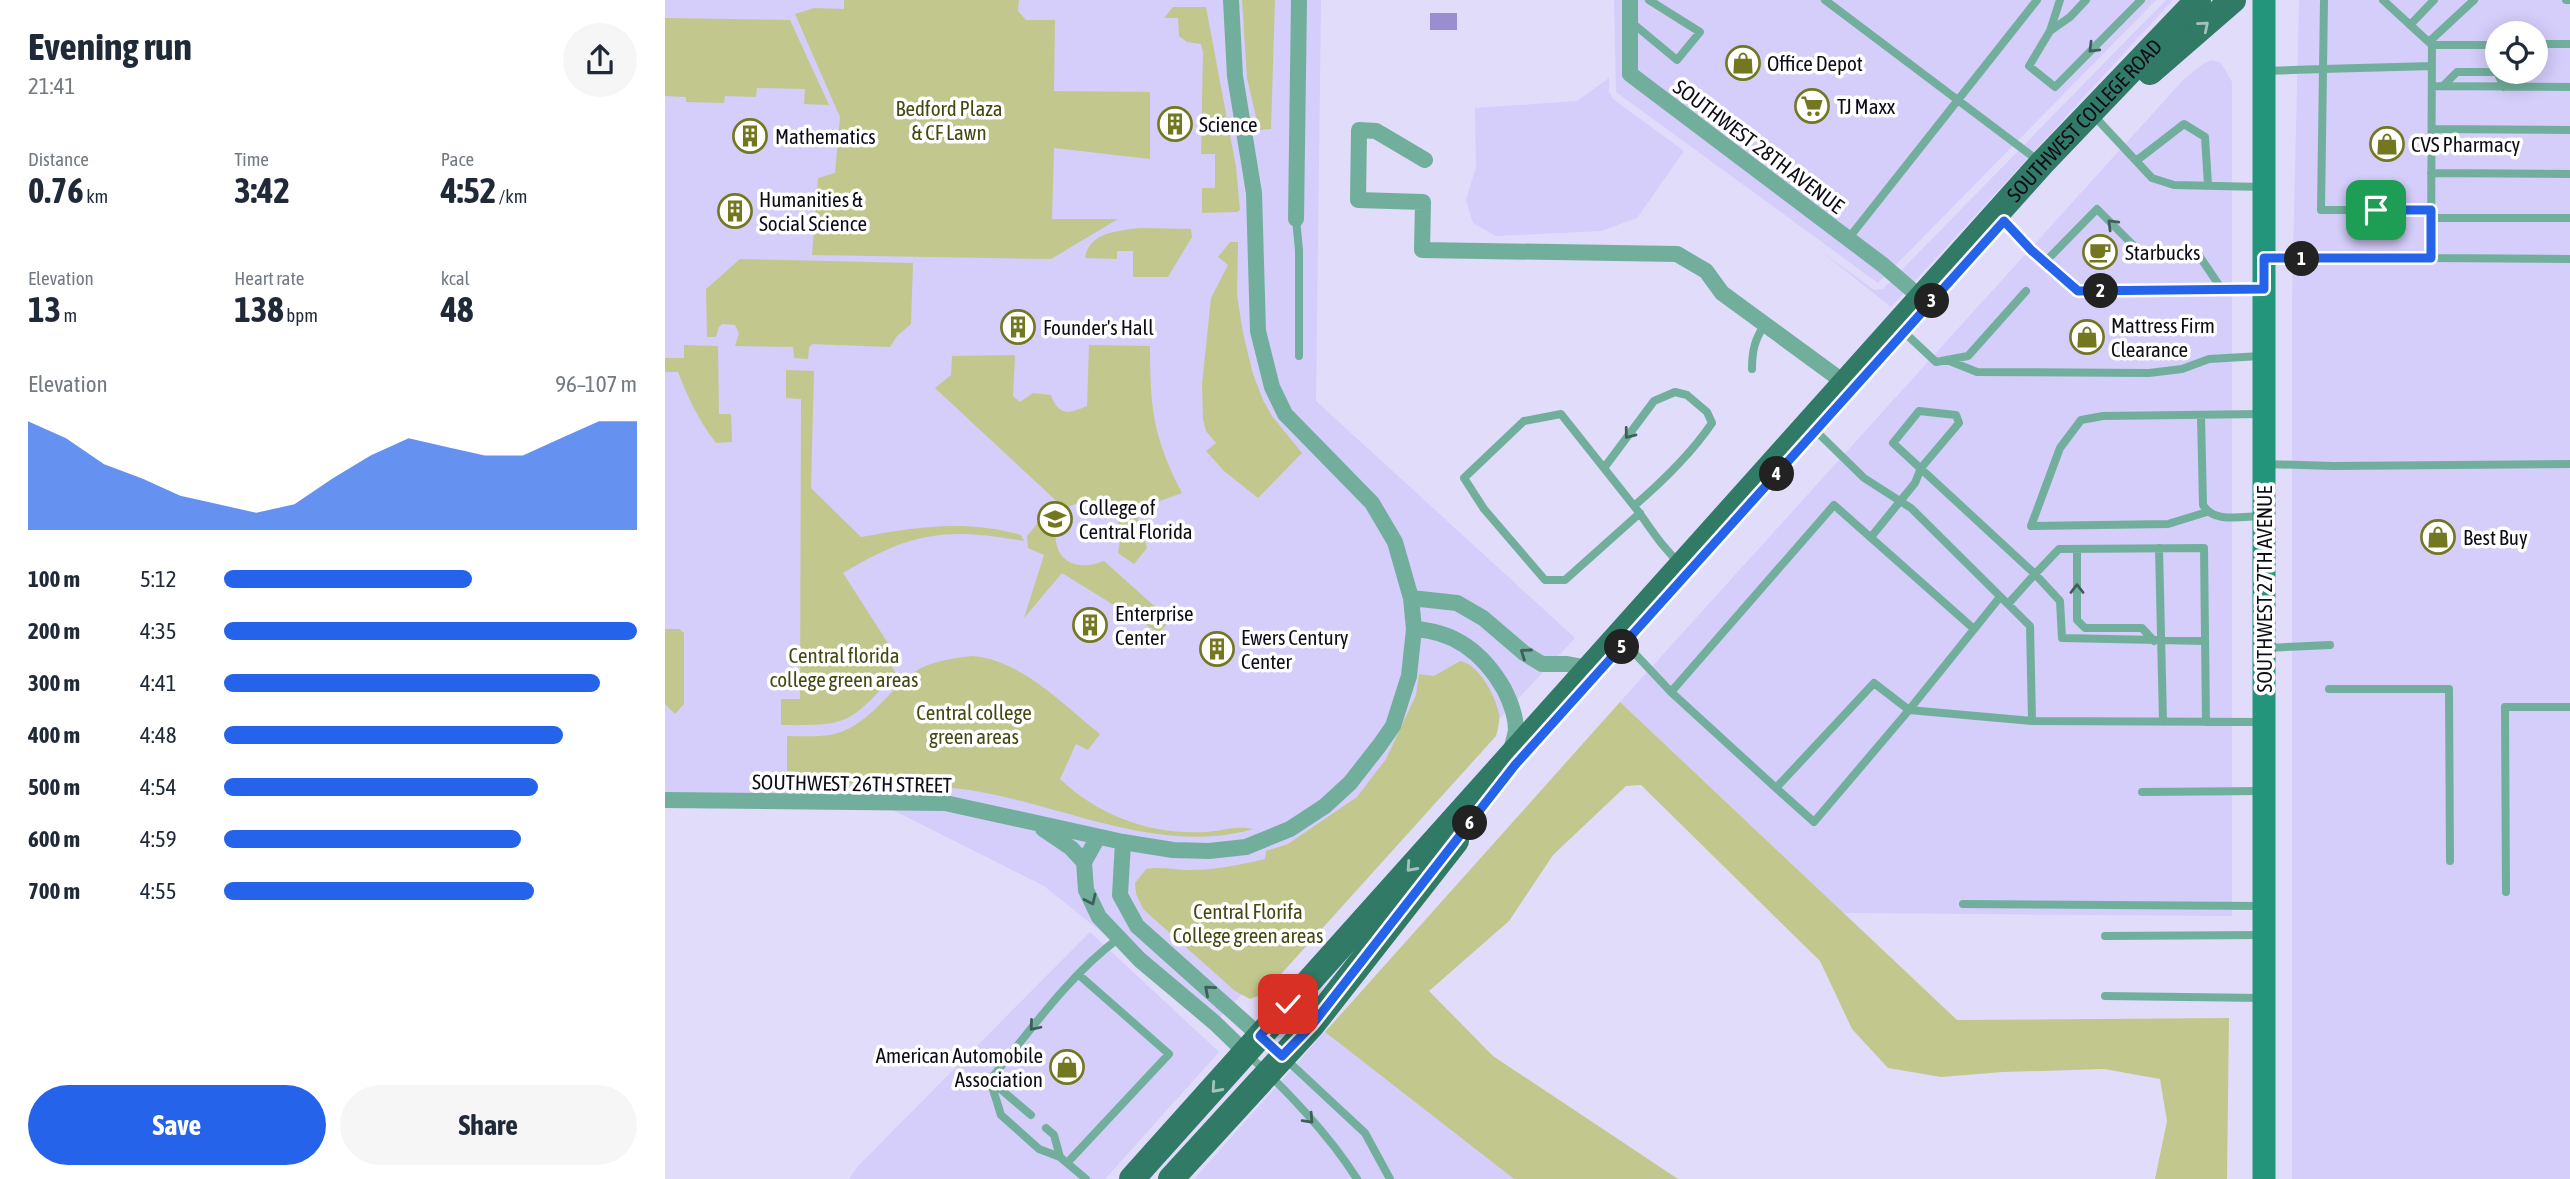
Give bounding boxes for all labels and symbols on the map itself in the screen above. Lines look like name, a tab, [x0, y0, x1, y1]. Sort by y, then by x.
one-way arrow	[2195, 22, 2208, 34]
street label: SOUTHWEST COLLEGE ROAD	[2002, 34, 2166, 206]
one-way arrow	[2089, 40, 2102, 53]
shop icon: Office Depot	[1724, 44, 1762, 82]
place label: Office Depot	[1767, 51, 1863, 75]
street label: SOUTHWEST 28TH AVENUE	[1669, 74, 1849, 218]
supermarket icon: TJ Maxx	[1793, 87, 1831, 125]
place label: TJ Maxx	[1837, 94, 1896, 118]
park label: Bedford Plaza & CF Lawn	[896, 96, 1002, 144]
building icon: Science	[1156, 105, 1194, 143]
place label: Science	[1199, 112, 1257, 136]
building icon: Mathematics	[731, 117, 769, 155]
place label: Mathematics	[775, 124, 876, 148]
shop icon: CVS Pharmacy	[2368, 125, 2406, 163]
place label: CVS Pharmacy	[2411, 132, 2521, 156]
pin	[2346, 180, 2406, 240]
place label: Humanities & Social Science	[759, 187, 867, 235]
building icon: Humanities & Social Science	[716, 192, 754, 230]
one-way arrow	[2108, 220, 2121, 233]
cafe icon: Starbucks	[2081, 233, 2119, 271]
place label: Starbucks	[2125, 240, 2200, 264]
pin: 1	[2285, 242, 2319, 276]
pin: 2	[2083, 274, 2119, 308]
pin: 3	[1915, 284, 1949, 318]
building icon: Founder's Hall	[999, 308, 1037, 346]
place label: Mattress Firm Clearance	[2111, 313, 2215, 361]
place label: Founder's Hall	[1043, 315, 1154, 339]
shop icon: Mattress Firm Clearance	[2068, 318, 2106, 356]
one-way arrow	[1624, 427, 1637, 439]
pin: 4	[1759, 456, 1795, 491]
street label: SOUTHWEST 27TH AVENUE	[2252, 486, 2276, 692]
place label: College of Central Florida	[1079, 495, 1193, 543]
school or university icon: College of Central Florida	[1036, 500, 1074, 538]
shop icon: Best Buy	[2419, 518, 2457, 556]
place label: Best Buy	[2463, 525, 2528, 549]
one-way arrow	[2069, 583, 2085, 594]
place label: Enterprise Center	[1115, 601, 1194, 649]
building icon: Enterprise Center	[1071, 606, 1109, 644]
place label: Ewers Century Center	[1241, 625, 1349, 673]
building icon: Ewers Century Center	[1198, 630, 1236, 668]
pin: 5	[1605, 630, 1639, 664]
park label: Central florida college green areas	[769, 643, 919, 691]
one-way arrow	[1520, 649, 1533, 661]
park label: Central college green areas	[916, 700, 1032, 748]
street label: SOUTHWEST 26TH STREET	[752, 769, 952, 797]
pin: 6	[1453, 806, 1487, 840]
one-way arrow	[1407, 859, 1419, 872]
one-way arrow	[1083, 893, 1097, 905]
park label: Central Florifa College green areas	[1173, 899, 1323, 947]
pin	[1258, 974, 1318, 1034]
one-way arrow	[1204, 986, 1217, 998]
one-way arrow	[1030, 1018, 1042, 1031]
place label: American Automobile Association	[876, 1043, 1043, 1091]
shop icon: American Automobile Association	[1048, 1048, 1086, 1086]
one-way arrow	[1211, 1079, 1224, 1092]
one-way arrow	[1301, 1111, 1313, 1124]

